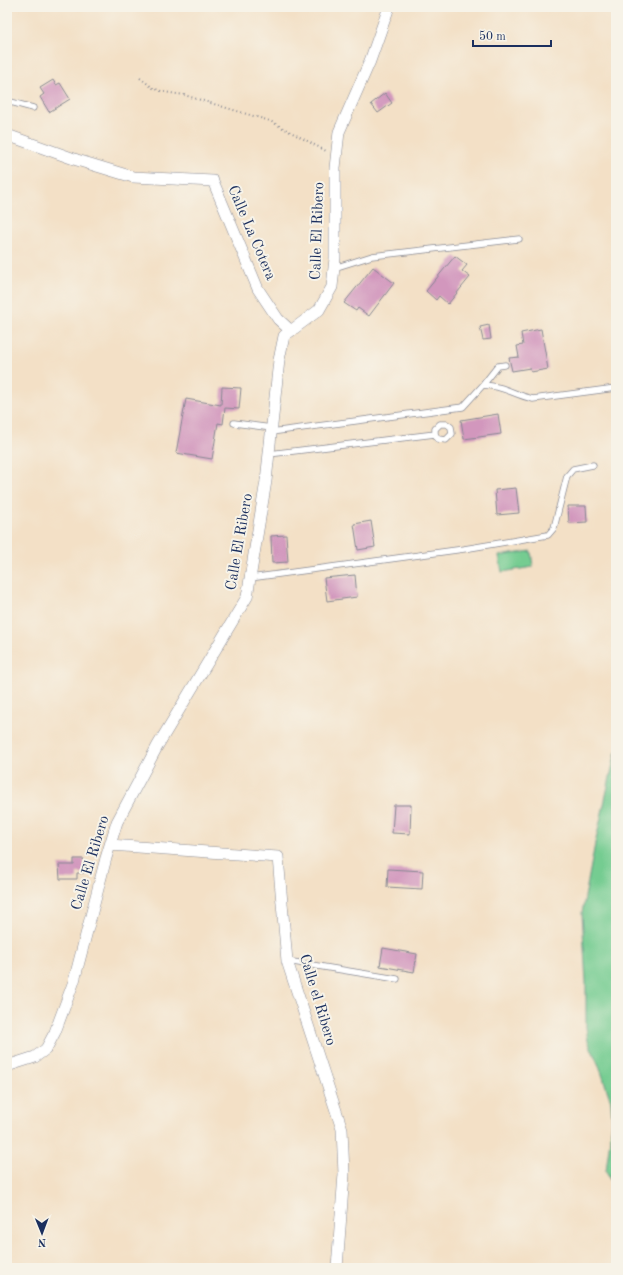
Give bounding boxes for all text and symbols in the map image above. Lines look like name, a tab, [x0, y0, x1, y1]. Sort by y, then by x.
scale bar	[473, 22, 551, 48]
text: 50 m	[479, 30, 506, 43]
street label: Calle El Ribero	[309, 182, 327, 280]
street label: Calle La Cotera	[224, 183, 278, 283]
street label: Calle El Ribero	[224, 492, 256, 592]
street label: Calle El Ribero	[69, 814, 113, 912]
street label: Calle el Ribero	[296, 952, 338, 1048]
north arrow	[22, 1213, 62, 1253]
text: N	[37, 1236, 46, 1247]

